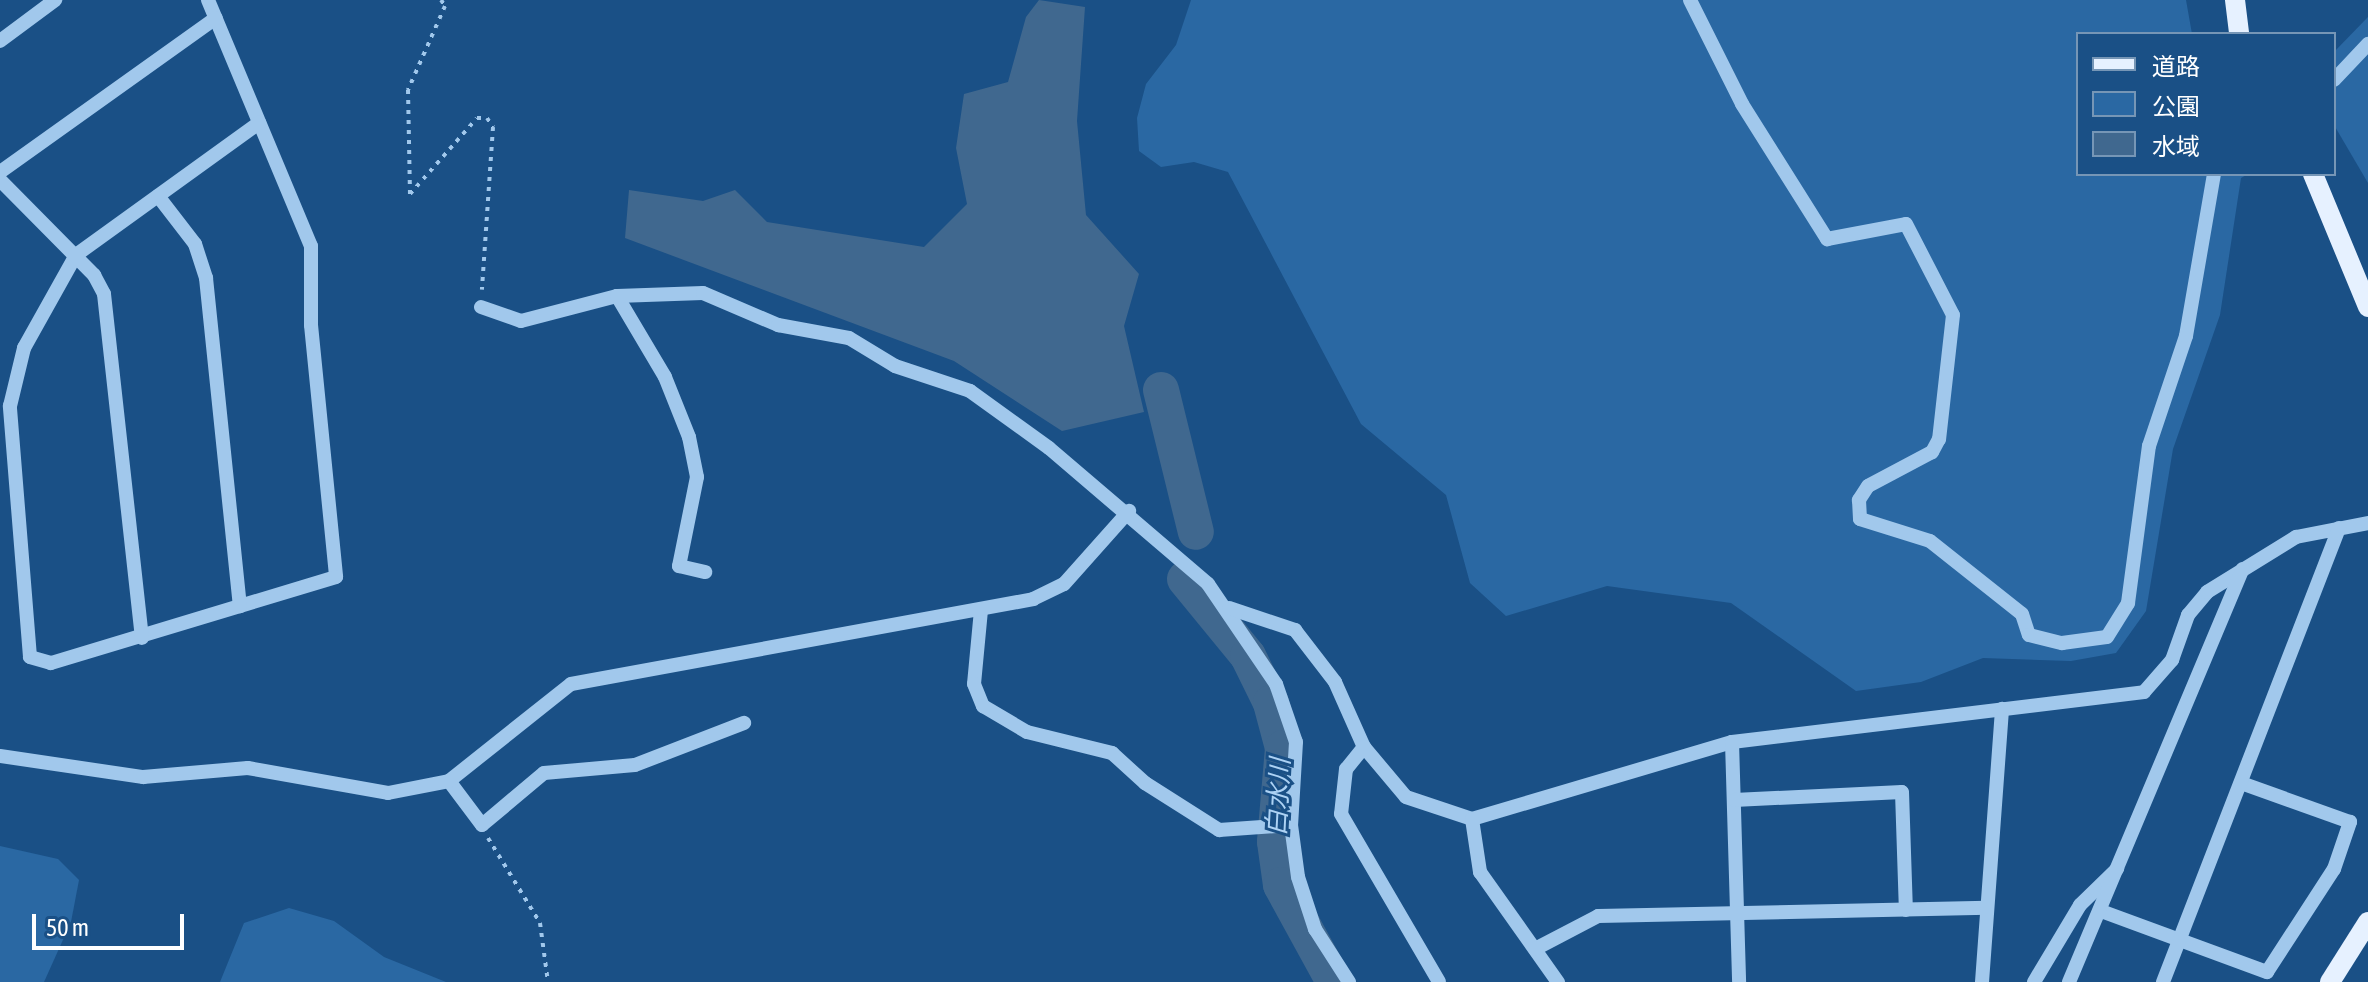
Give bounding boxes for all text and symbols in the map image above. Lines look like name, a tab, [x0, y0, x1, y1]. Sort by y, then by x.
legend	[2076, 32, 2336, 176]
text: 道路	[2152, 53, 2200, 80]
text: 公園	[2152, 93, 2200, 120]
text: 水域	[2152, 133, 2200, 160]
water label: 白水川	[1261, 757, 1297, 837]
scale bar	[36, 898, 188, 948]
text: 50 m	[46, 914, 89, 941]

